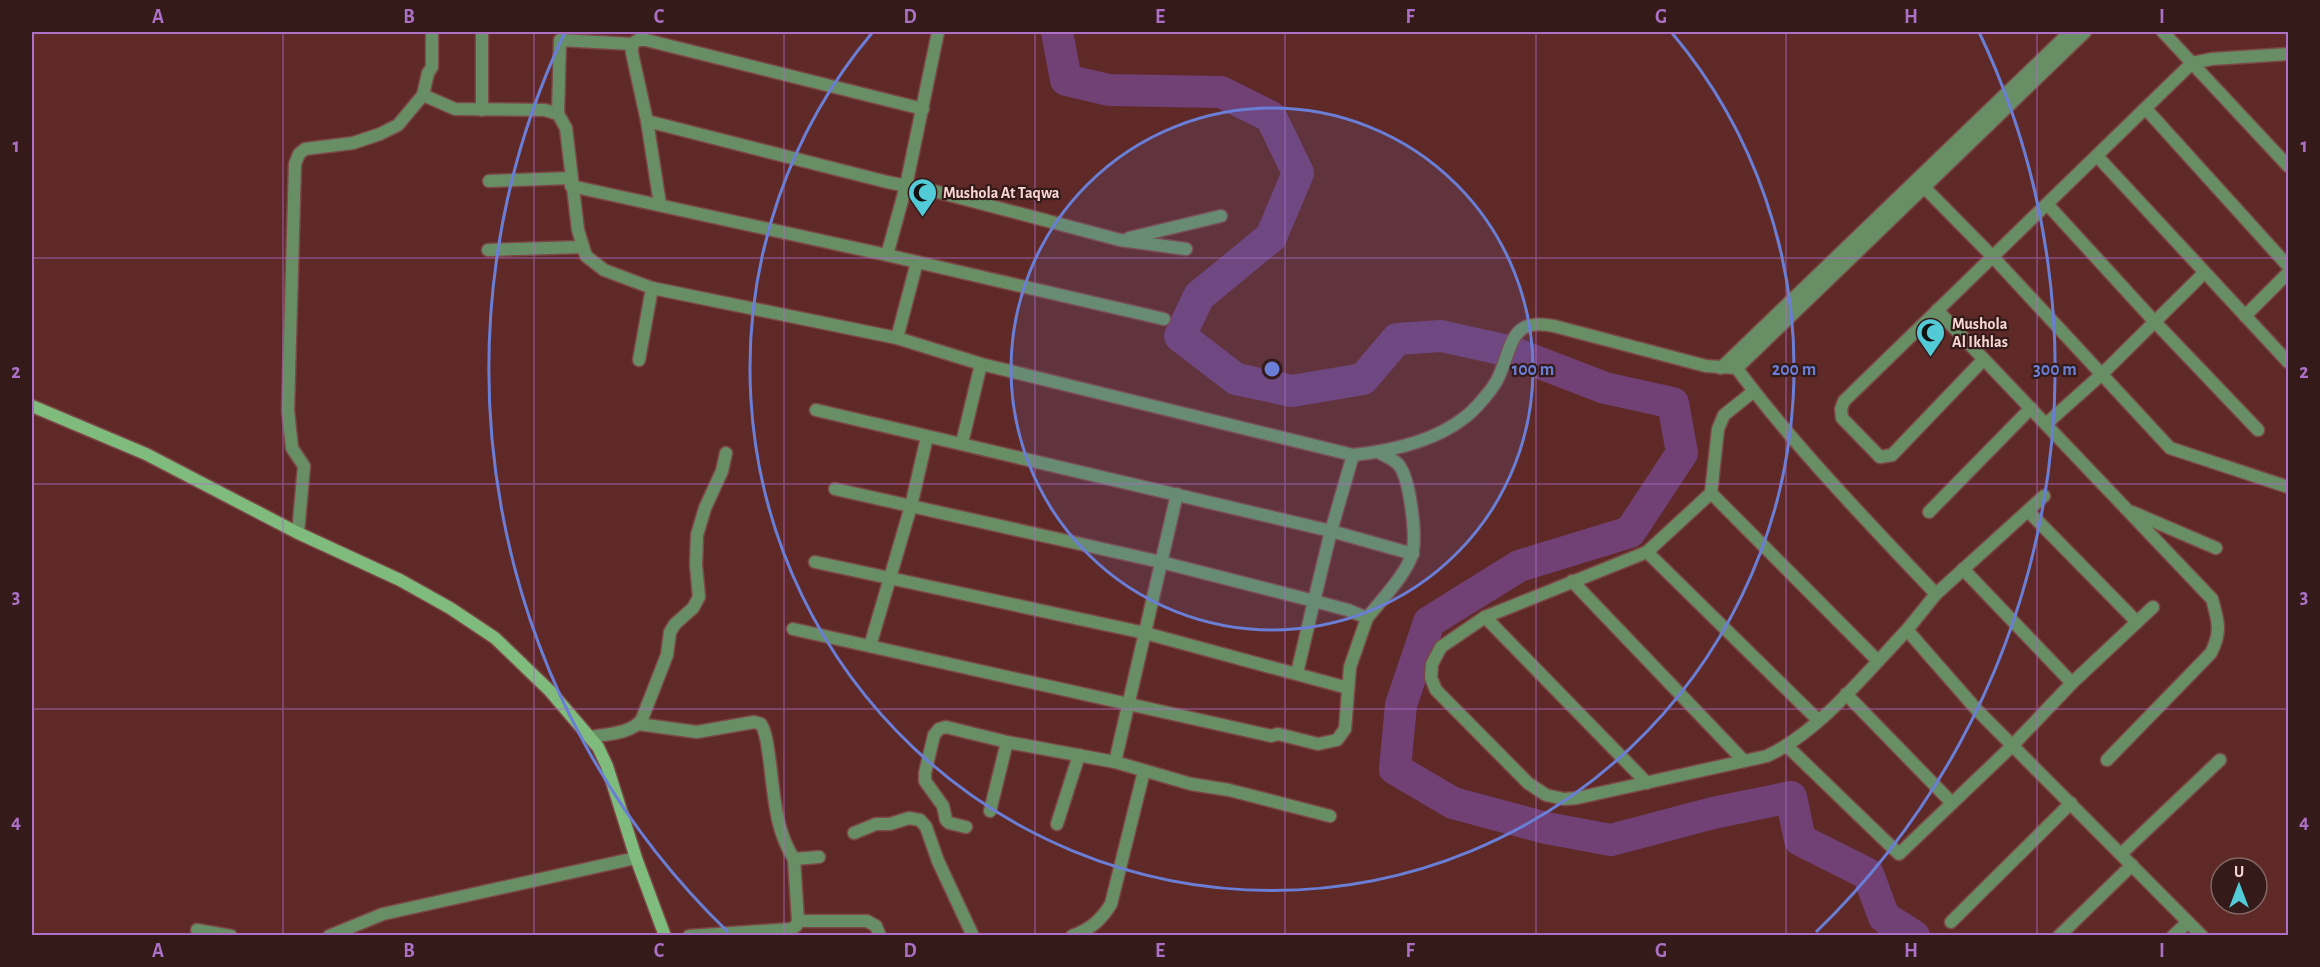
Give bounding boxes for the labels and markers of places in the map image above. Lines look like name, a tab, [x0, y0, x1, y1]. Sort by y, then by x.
mosque icon: Mushola At Taqwa	[906, 176, 938, 218]
place label: Mushola At Taqwa	[943, 185, 1060, 201]
mosque icon: Mushola Al Ikhlas	[1915, 316, 1947, 358]
place label: Mushola Al Ikhlas	[1952, 316, 2008, 350]
centre of rings	[1262, 359, 1282, 379]

